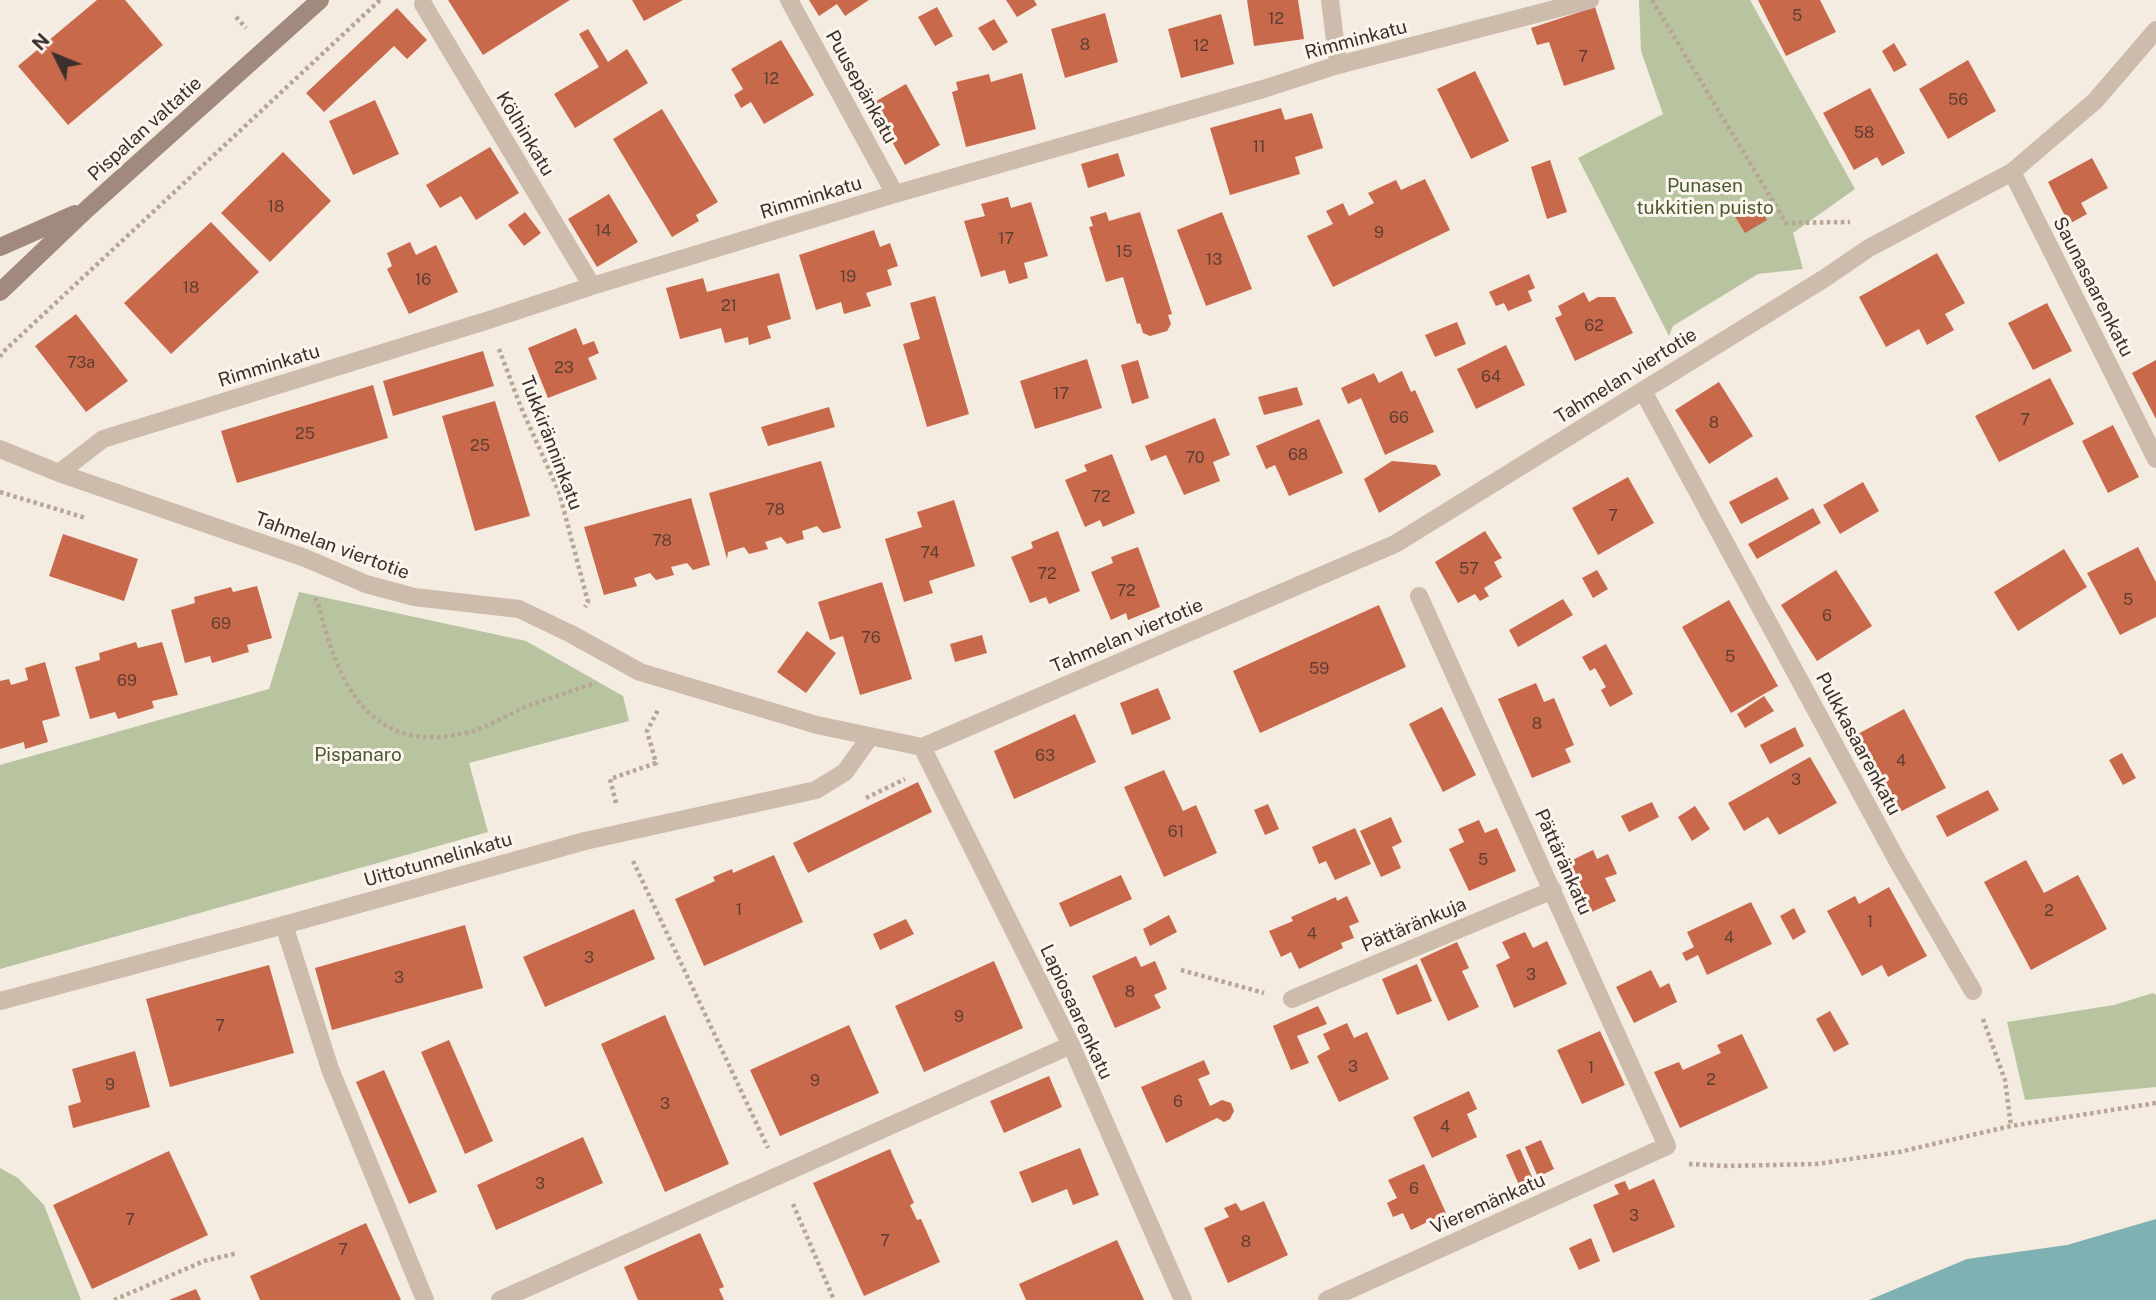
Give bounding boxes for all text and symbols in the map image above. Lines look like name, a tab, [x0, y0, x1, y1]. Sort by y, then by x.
house number: 5	[1792, 6, 1802, 26]
house number: 12	[1268, 9, 1284, 29]
street label: Rimminkatu	[1302, 15, 1410, 65]
north arrow	[21, 21, 91, 91]
street label: Puusepänkatu	[820, 26, 902, 148]
text: N	[28, 29, 54, 55]
house number: 8	[1080, 35, 1090, 55]
house number: 12	[1193, 36, 1209, 56]
house number: 7	[1578, 47, 1588, 67]
house number: 12	[763, 69, 779, 89]
street label: Pispalan valtatie	[83, 72, 207, 186]
street label: Kölhinkatu	[491, 88, 559, 180]
house number: 56	[1948, 90, 1968, 110]
house number: 58	[1854, 123, 1874, 143]
house number: 11	[1252, 137, 1266, 157]
street label: Rimminkatu	[757, 172, 865, 224]
park label: Punasen tukkitien puisto	[1636, 175, 1774, 219]
house number: 18	[268, 197, 284, 217]
street label: Saunasaarenkatu	[2048, 213, 2138, 361]
house number: 14	[595, 221, 611, 241]
house number: 9	[1374, 223, 1384, 243]
house number: 17	[998, 229, 1014, 249]
house number: 15	[1116, 242, 1132, 262]
house number: 13	[1206, 250, 1222, 270]
house number: 19	[840, 267, 856, 287]
house number: 16	[415, 270, 431, 290]
house number: 18	[183, 278, 199, 298]
house number: 21	[721, 296, 737, 316]
house number: 62	[1584, 316, 1604, 336]
street label: Tahmelan viertotie	[1551, 323, 1701, 429]
street label: Rimminkatu	[215, 340, 323, 392]
house number: 73a	[67, 353, 95, 373]
house number: 23	[554, 358, 574, 378]
house number: 64	[1481, 367, 1501, 387]
street label: Tukkiränninkatu	[515, 373, 587, 513]
house number: 17	[1053, 384, 1069, 404]
house number: 66	[1389, 408, 1409, 428]
house number: 7	[2020, 410, 2030, 430]
house number: 8	[1709, 413, 1719, 433]
house number: 25	[295, 424, 315, 444]
house number: 25	[470, 436, 490, 456]
house number: 68	[1288, 445, 1308, 465]
house number: 70	[1185, 448, 1205, 468]
house number: 72	[1091, 487, 1111, 507]
house number: 78	[765, 500, 785, 520]
house number: 7	[1608, 506, 1618, 526]
street label: Tahmelan viertotie	[251, 507, 413, 585]
house number: 78	[652, 531, 672, 551]
house number: 74	[920, 543, 940, 563]
house number: 57	[1459, 559, 1479, 579]
house number: 72	[1037, 564, 1057, 584]
house number: 72	[1116, 581, 1136, 601]
house number: 5	[2123, 590, 2133, 610]
street label: Tahmelan viertotie	[1047, 594, 1207, 678]
house number: 6	[1822, 606, 1832, 626]
house number: 69	[211, 614, 231, 634]
house number: 76	[861, 628, 881, 648]
house number: 5	[1725, 647, 1735, 667]
house number: 59	[1309, 659, 1329, 679]
street label: Pulkkasaarenkatu	[1811, 669, 1905, 819]
house number: 69	[117, 671, 137, 691]
house number: 8	[1532, 714, 1542, 734]
park label: Pispanaro	[314, 744, 402, 766]
house number: 63	[1035, 746, 1055, 766]
house number: 4	[1896, 751, 1906, 771]
house number: 3	[1791, 770, 1801, 790]
street label: Pättäränkatu	[1529, 805, 1597, 919]
house number: 61	[1168, 822, 1184, 842]
street label: Uittotunnelinkatu	[361, 828, 515, 892]
house number: 5	[1478, 850, 1488, 870]
street label: Pättäränkuja	[1358, 893, 1470, 957]
house number: 1	[736, 900, 742, 920]
house number: 2	[2044, 901, 2054, 921]
house number: 1	[1867, 912, 1873, 932]
house number: 4	[1307, 924, 1317, 944]
house number: 4	[1724, 928, 1734, 948]
street label: Lapiosaarenkatu	[1035, 941, 1117, 1083]
house number: 3	[584, 948, 594, 968]
house number: 3	[1526, 965, 1536, 985]
house number: 3	[394, 968, 404, 988]
house number: 8	[1125, 982, 1135, 1002]
house number: 9	[954, 1007, 964, 1027]
house number: 7	[215, 1016, 225, 1036]
house number: 3	[1348, 1057, 1358, 1077]
house number: 1	[1588, 1058, 1594, 1078]
house number: 2	[1706, 1070, 1716, 1090]
house number: 9	[810, 1071, 820, 1091]
house number: 9	[105, 1075, 115, 1095]
house number: 6	[1173, 1092, 1183, 1112]
house number: 3	[660, 1094, 670, 1114]
house number: 4	[1440, 1117, 1450, 1137]
street label: Vieremänkatu	[1427, 1169, 1549, 1239]
house number: 3	[535, 1174, 545, 1194]
house number: 6	[1409, 1179, 1419, 1199]
house number: 3	[1629, 1206, 1639, 1226]
house number: 7	[125, 1210, 135, 1230]
house number: 7	[880, 1231, 890, 1251]
house number: 8	[1241, 1232, 1251, 1252]
house number: 7	[338, 1240, 348, 1260]

